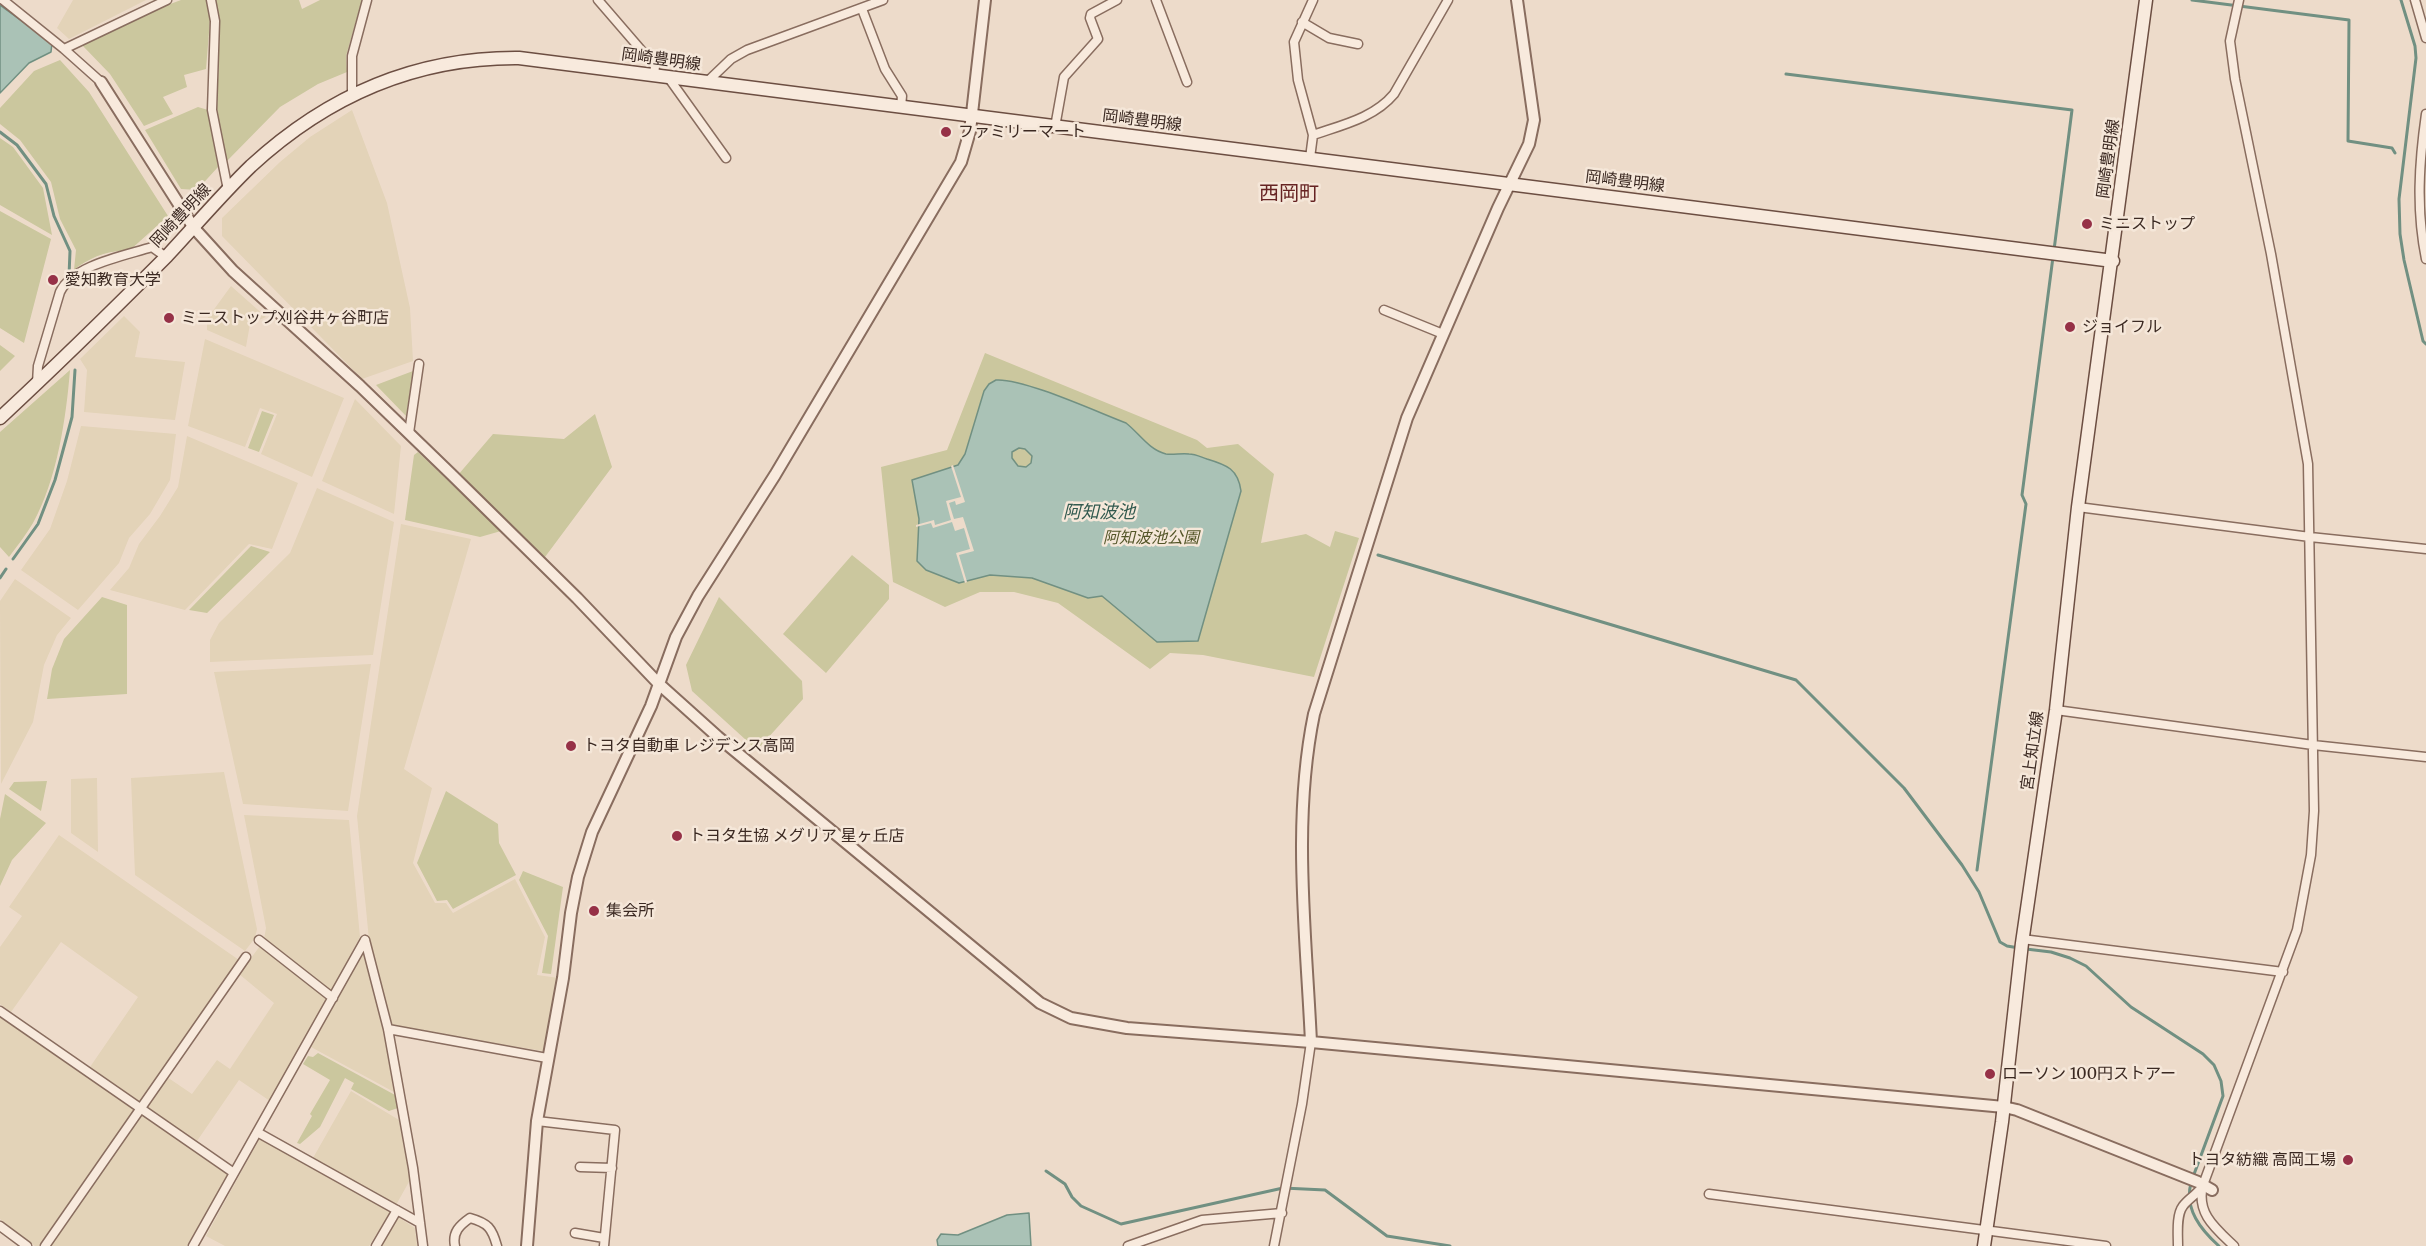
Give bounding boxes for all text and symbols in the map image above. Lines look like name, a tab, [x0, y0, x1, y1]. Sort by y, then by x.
street label: 岡崎豊明線	[620, 45, 702, 75]
street label: 岡崎豊明線	[1101, 107, 1183, 135]
street label: 岡崎豊明線	[2094, 118, 2124, 200]
place label: ファミリーマート	[958, 122, 1086, 142]
marker: ファミリーマート	[939, 125, 953, 139]
street label: 岡崎豊明線	[1584, 168, 1666, 196]
street label: 岡崎豊明線	[147, 180, 215, 252]
district label: 西岡町	[1259, 182, 1319, 206]
place label: ミニストップ	[2099, 214, 2195, 234]
marker: ミニストップ	[2080, 217, 2094, 231]
place label: 愛知教育大学	[65, 270, 161, 290]
marker: 愛知教育大学	[46, 273, 60, 287]
place label: ミニストップ刈谷井ヶ谷町店	[181, 308, 389, 328]
marker: ミニストップ刈谷井ヶ谷町店	[162, 311, 176, 325]
place label: ジョイフル	[2082, 317, 2162, 337]
marker: ジョイフル	[2063, 320, 2077, 334]
water label: 阿知波池	[1063, 502, 1135, 524]
park label: 阿知波池公園	[1103, 528, 1199, 548]
street label: 宮上知立線	[2018, 710, 2048, 792]
place label: トヨタ自動車 レジデンス高岡	[583, 736, 795, 756]
marker: トヨタ自動車 レジデンス高岡	[564, 739, 578, 753]
place label: トヨタ生協 メグリア 星ヶ丘店	[689, 826, 905, 846]
marker: トヨタ生協 メグリア 星ヶ丘店	[670, 829, 684, 843]
place label: 集会所	[606, 901, 654, 921]
marker: 集会所	[587, 904, 601, 918]
place label: ローソン 100円ストアー	[2002, 1064, 2176, 1084]
marker: ローソン 100円ストアー	[1983, 1067, 1997, 1081]
place label: トヨタ紡織 高岡工場	[2188, 1150, 2336, 1170]
marker: トヨタ紡織 高岡工場	[2341, 1153, 2355, 1167]

